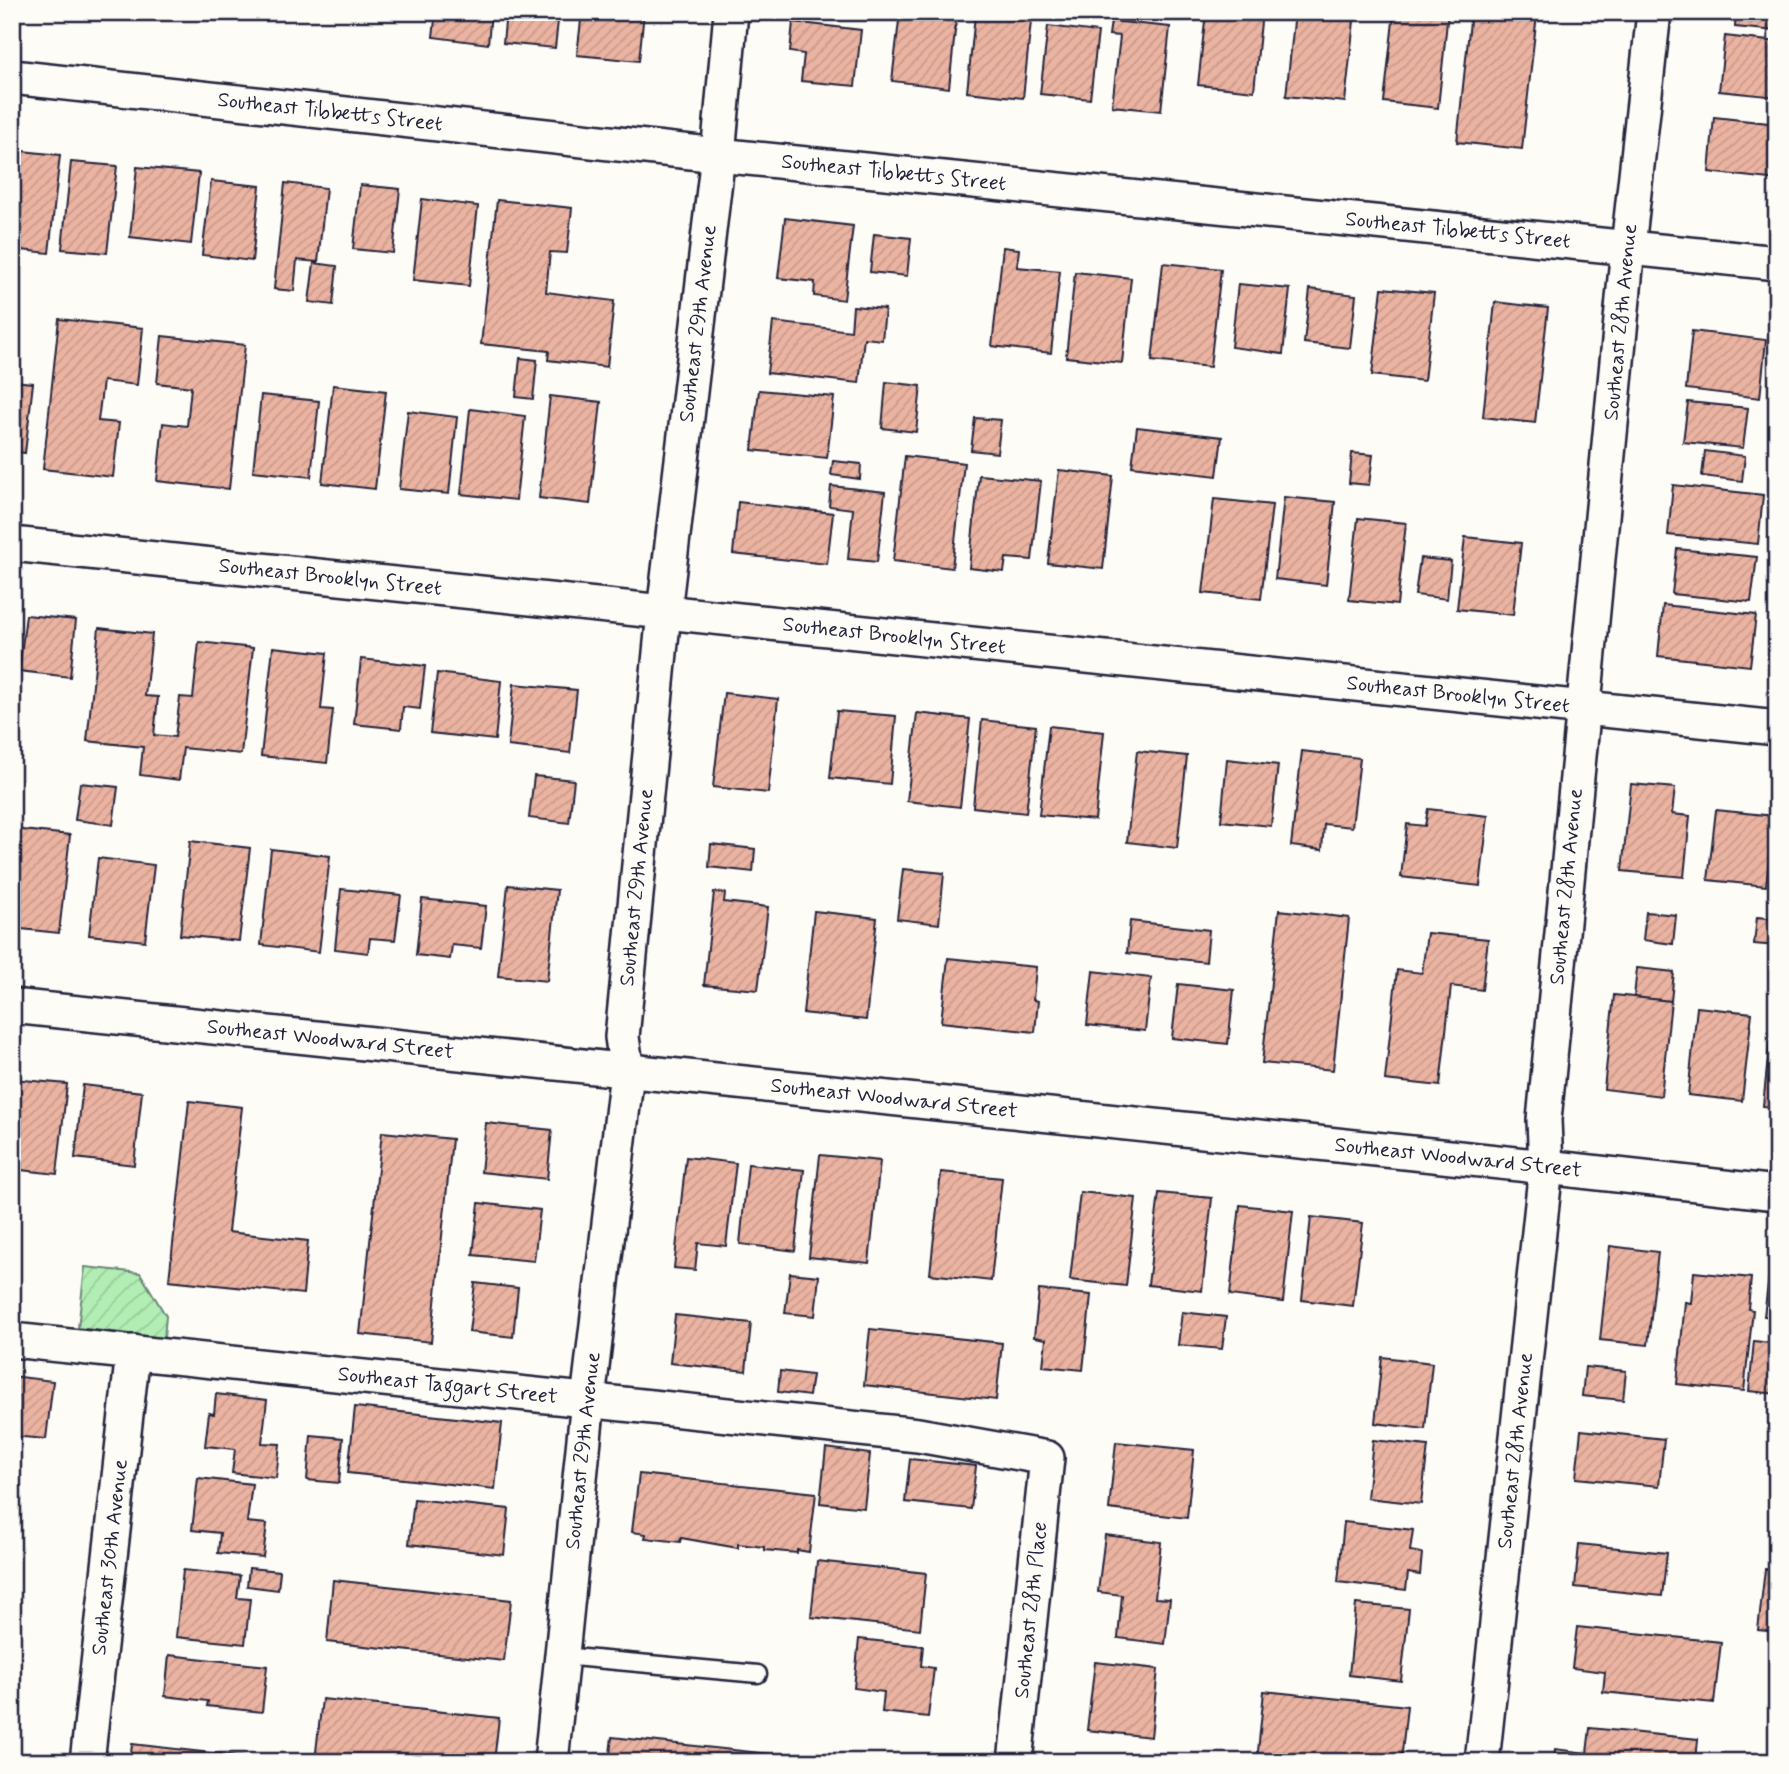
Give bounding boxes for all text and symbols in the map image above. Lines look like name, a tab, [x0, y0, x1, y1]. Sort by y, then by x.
street label: Southeast Tibbetts Street	[216, 86, 444, 138]
street label: Southeast Tibbetts Street	[780, 148, 1008, 198]
street label: Southeast Tibbetts Street	[1344, 205, 1572, 256]
street label: Southeast 28th Avenue	[1597, 222, 1644, 422]
street label: Southeast 29th Avenue	[673, 223, 724, 424]
street label: Southeast Brooklyn Street	[217, 552, 443, 603]
street label: Southeast Brooklyn Street	[781, 610, 1007, 662]
street label: Southeast Brooklyn Street	[1345, 669, 1571, 720]
street label: Southeast 29th Avenue	[613, 787, 660, 987]
street label: Southeast 28th Avenue	[1543, 787, 1590, 986]
street label: Southeast Woodward Street	[205, 1013, 455, 1066]
street label: Southeast Woodward Street	[769, 1072, 1019, 1125]
street label: Southeast Woodward Street	[1333, 1131, 1583, 1185]
street label: Southeast 29th Avenue	[559, 1350, 608, 1551]
street label: Southeast 28th Avenue	[1491, 1351, 1540, 1550]
street label: Southeast Taggart Street	[336, 1360, 559, 1411]
street label: Southeast 30th Avenue	[85, 1458, 135, 1657]
street label: Southeast 28th Place	[1008, 1520, 1054, 1700]

